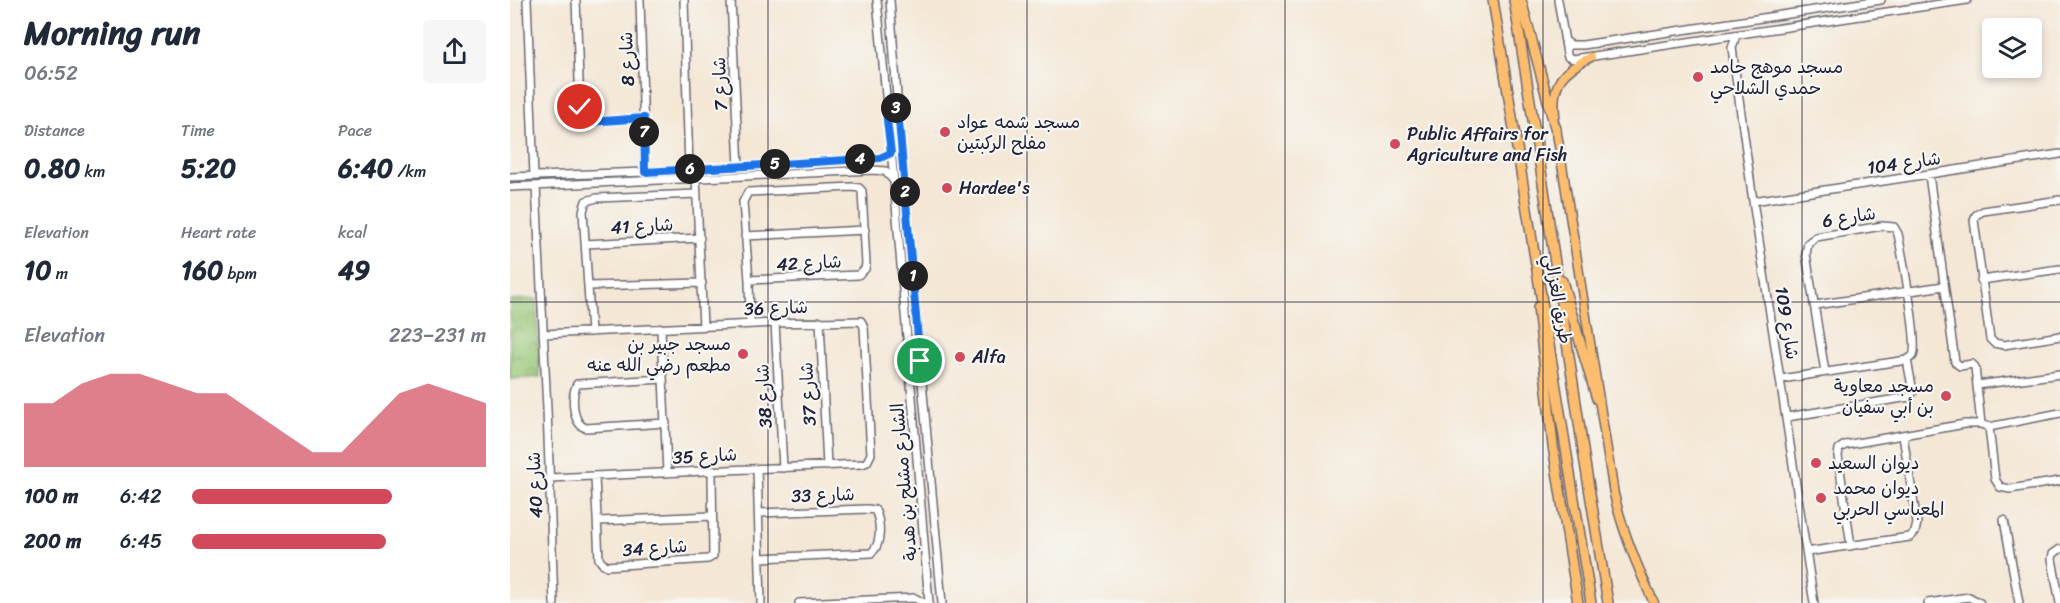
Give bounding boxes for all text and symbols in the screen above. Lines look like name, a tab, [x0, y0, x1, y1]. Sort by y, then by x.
text: Morning run	[24, 4, 200, 62]
map controls	[1982, 18, 2042, 78]
button: layers	[1982, 18, 2042, 78]
button: share	[423, 20, 486, 83]
street label: شارع 8	[610, 31, 644, 87]
place label: مسجد موهج حامد حمدي الشلاحي	[1710, 51, 1843, 104]
text: 06:52	[24, 56, 78, 91]
street label: شارع 7	[703, 56, 737, 112]
marker: مسجد موهج حامد حمدي الشلاحي	[1691, 70, 1705, 84]
pin	[554, 81, 605, 132]
icon: check	[563, 90, 596, 123]
pin: 3	[881, 93, 911, 123]
text: 3	[892, 93, 900, 122]
place label: مسجد شمه عواد مفلح الركبتين	[957, 106, 1080, 159]
text: Distance	[24, 116, 85, 145]
text: Time	[181, 116, 215, 145]
text: Pace	[338, 116, 372, 145]
pin: 7	[629, 117, 659, 147]
text: 7	[639, 117, 649, 146]
place label: Public Affairs for Agriculture and Fish	[1406, 118, 1567, 171]
marker: مسجد شمه عواد مفلح الركبتين	[938, 125, 952, 139]
marker: Public Affairs for Agriculture and Fish	[1388, 137, 1402, 151]
street label: شارع 104	[1865, 142, 1943, 184]
pin: 4	[845, 144, 875, 174]
text: 4	[855, 144, 865, 173]
text: 0.80	[24, 145, 80, 191]
text: 5:20	[181, 145, 236, 191]
text: 6:40	[338, 145, 393, 191]
pin: 5	[760, 149, 790, 179]
text: 5	[770, 149, 780, 178]
pin: 6	[675, 154, 705, 184]
text: 6	[685, 154, 695, 183]
text: km	[80, 157, 105, 186]
text: /km	[393, 157, 426, 186]
place label: Hardee's	[959, 172, 1030, 204]
pin: 2	[890, 177, 920, 207]
text: 2	[900, 177, 910, 206]
marker: Hardee's	[940, 181, 954, 195]
street label: شارع 6	[1820, 197, 1878, 237]
street label: شارع 41	[610, 208, 674, 244]
text: Elevation	[24, 218, 89, 247]
text: Heart rate	[181, 218, 256, 247]
text: kcal	[338, 218, 367, 247]
street label: شارع 42	[776, 245, 842, 281]
text: 10	[24, 247, 52, 293]
text: 160	[181, 247, 223, 293]
text: 49	[338, 247, 370, 293]
street label: طريق الغزالي	[1534, 252, 1582, 346]
text: m	[52, 259, 68, 288]
text: bpm	[223, 259, 257, 288]
pin: 1	[898, 261, 928, 291]
text: 1	[910, 261, 916, 290]
street label: شارع 109	[1765, 284, 1809, 362]
street label: شارع 36	[744, 291, 808, 325]
text: Elevation	[24, 318, 105, 353]
text: 223–231 m	[389, 318, 486, 353]
place label: مسجد جبير بن مطعم رضي الله عنه	[587, 328, 731, 381]
pin	[894, 335, 945, 386]
place label: Alfa	[971, 341, 1006, 373]
icon: arrive	[903, 344, 936, 377]
marker: مسجد جبير بن مطعم رضي الله عنه	[736, 347, 750, 361]
marker: Alfa	[953, 350, 967, 364]
street label: شارع 37	[790, 361, 826, 427]
street label: شارع 38	[746, 363, 782, 429]
place label: مسجد معاوية بن أبي سفيان	[1834, 370, 1934, 423]
marker: مسجد معاوية بن أبي سفيان	[1939, 389, 1953, 403]
street label: الشارع مشلح بن هدبة	[881, 402, 927, 562]
street label: شارع 35	[672, 438, 738, 474]
place label: ديوان السعيد	[1828, 447, 1919, 479]
street label: شارع 40	[518, 451, 552, 519]
marker: ديوان السعيد	[1809, 456, 1823, 470]
place label: ديوان محمد المعباسي الحربي	[1833, 472, 1944, 525]
street label: شارع 33	[791, 478, 855, 512]
text: 100 m	[24, 479, 78, 514]
text: 6:42	[120, 479, 161, 514]
marker: ديوان محمد المعباسي الحربي	[1814, 491, 1828, 505]
text: 200 m	[24, 524, 81, 559]
text: 6:45	[120, 524, 162, 559]
street label: شارع 34	[622, 530, 688, 566]

